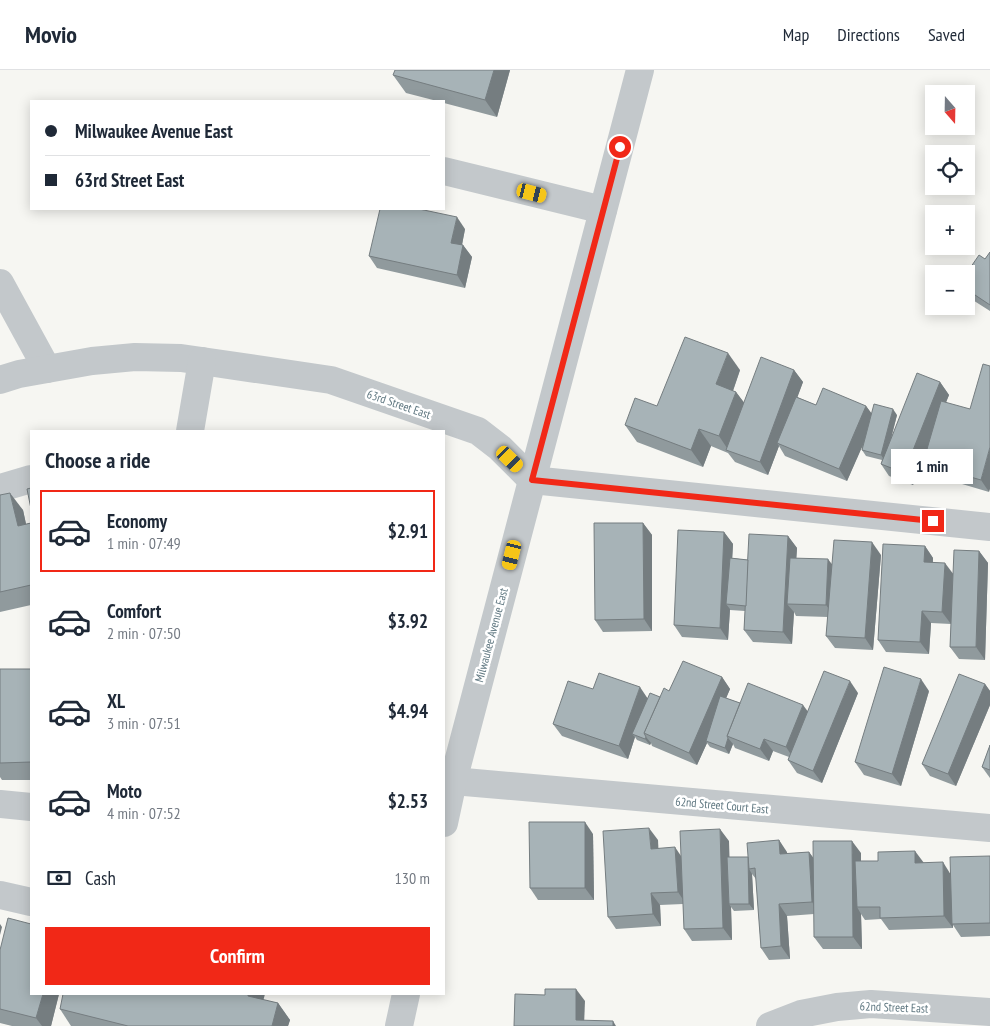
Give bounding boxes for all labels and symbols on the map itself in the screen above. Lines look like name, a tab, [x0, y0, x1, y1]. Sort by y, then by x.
north arrow	[925, 85, 975, 135]
route start	[609, 136, 631, 158]
car	[515, 182, 548, 204]
street label: 63rd Street East	[365, 386, 434, 422]
car	[493, 443, 526, 475]
callout: 1 min	[892, 448, 974, 484]
route end	[922, 510, 944, 532]
car	[501, 539, 522, 571]
street label: Milwaukee Avenue East	[471, 586, 511, 684]
street label: 62nd Street Court East	[675, 793, 770, 817]
street label: 62nd Street East	[860, 998, 929, 1016]

